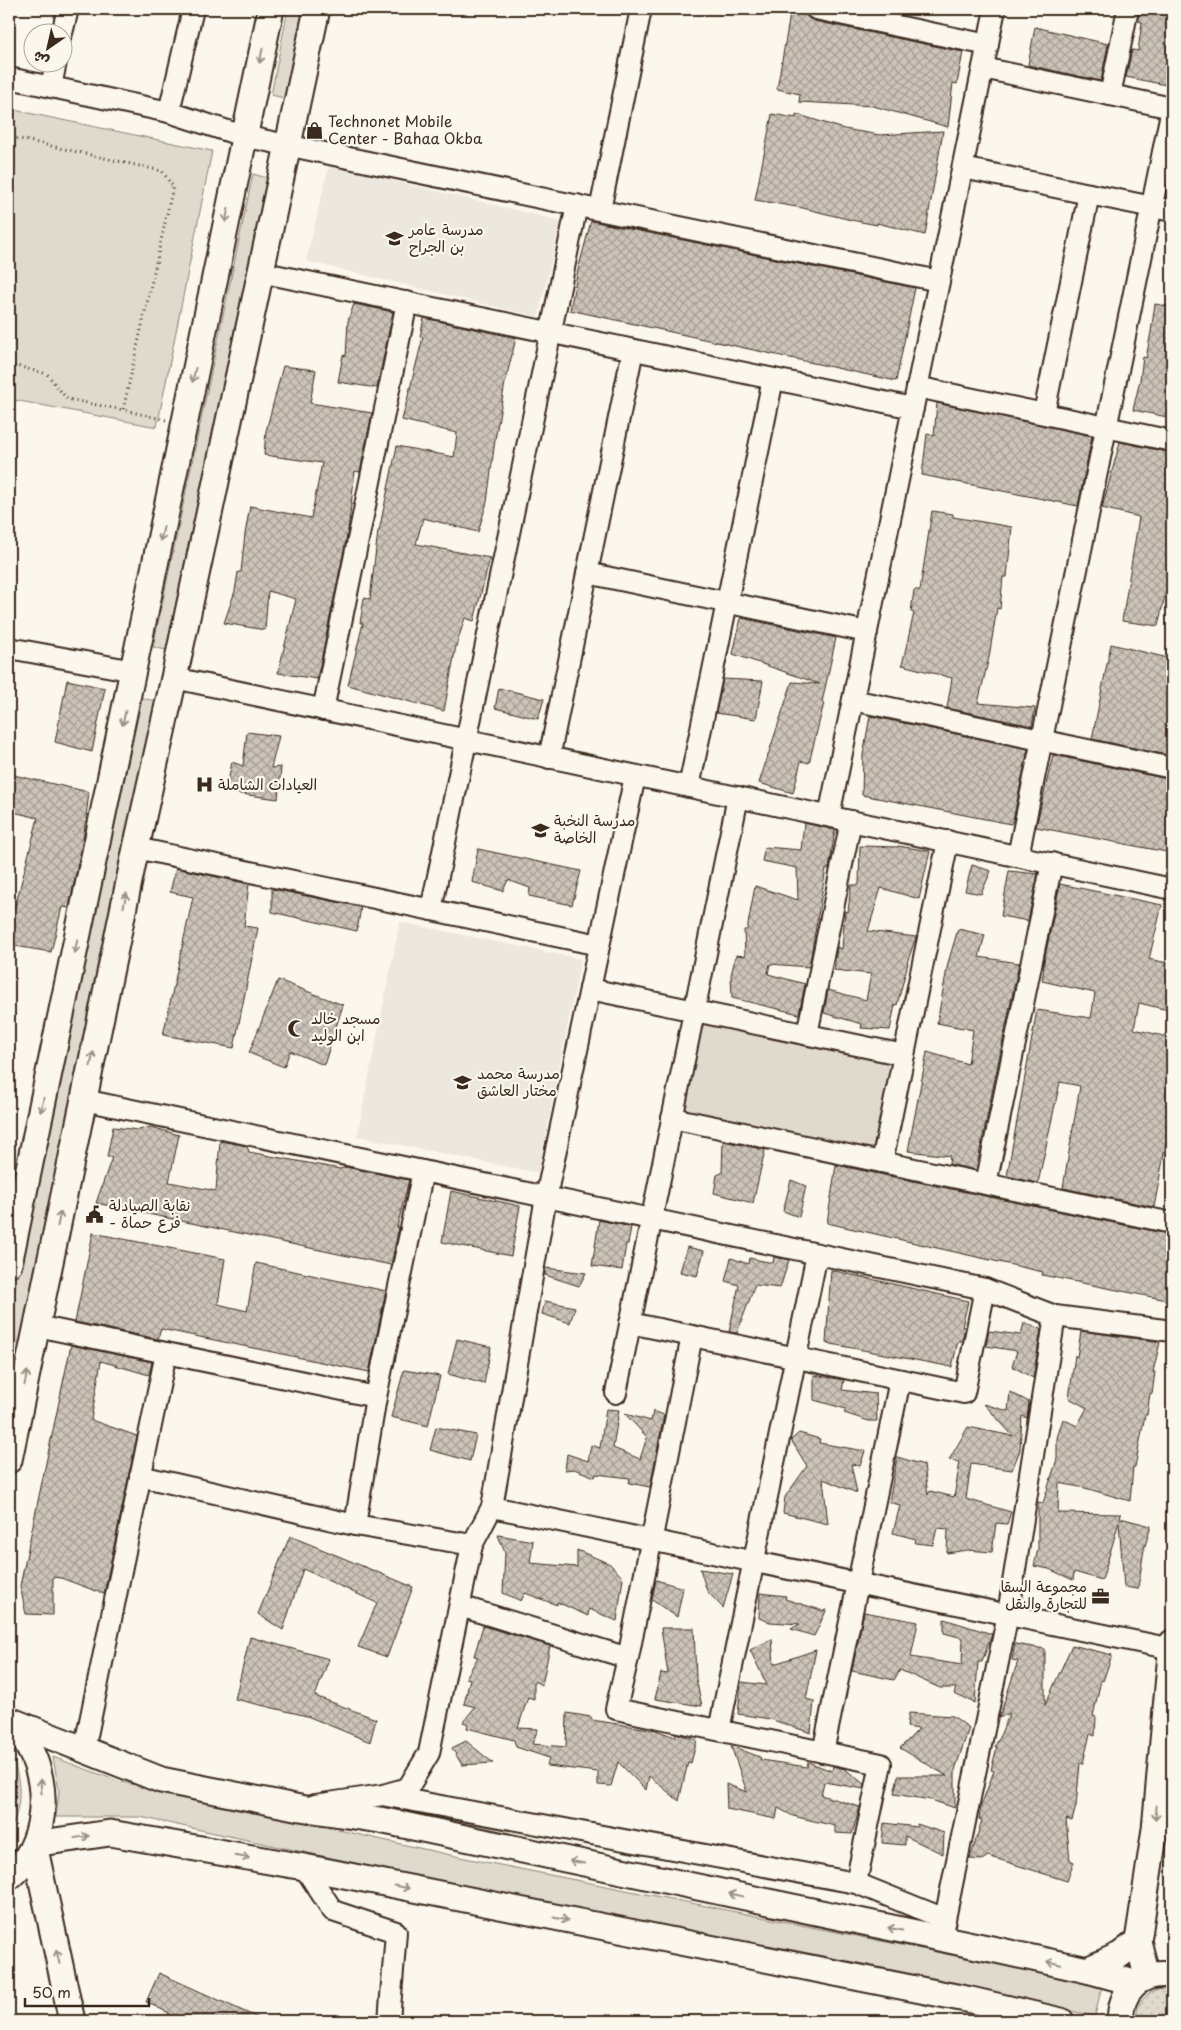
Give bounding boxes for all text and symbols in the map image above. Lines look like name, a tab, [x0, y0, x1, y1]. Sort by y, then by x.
north arrow	[22, 22, 72, 72]
text: ش	[28, 46, 53, 72]
one-way arrow	[255, 48, 265, 64]
place label: Technonet Mobile Center - Bahaa Okba	[328, 109, 483, 149]
shop icon: Technonet Mobile Center - Bahaa Okba	[304, 121, 324, 141]
one-way arrow	[222, 207, 231, 223]
place label: مدرسة عامر بن الجراح	[407, 217, 484, 257]
school or university icon: مدرسة عامر بن الجراح	[385, 229, 405, 249]
one-way arrow	[189, 366, 199, 382]
one-way arrow	[156, 525, 166, 541]
one-way arrow	[118, 710, 128, 726]
place label: العيادات الشاملة	[218, 772, 317, 795]
hospital icon: العيادات الشاملة	[194, 775, 214, 795]
place label: مدرسة النخبة الخاصة	[554, 808, 635, 848]
school or university icon: مدرسة النخبة الخاصة	[530, 820, 550, 840]
one-way arrow	[121, 893, 130, 909]
one-way arrow	[71, 938, 80, 954]
place label: مسجد خالد ابن الوليد	[311, 1006, 381, 1046]
mosque icon: مسجد خالد ابن الوليد	[287, 1018, 307, 1038]
one-way arrow	[88, 1052, 97, 1068]
place label: مدرسة محمد مختار العاشق	[477, 1061, 560, 1101]
school or university icon: مدرسة محمد مختار العاشق	[453, 1073, 473, 1093]
one-way arrow	[37, 1097, 46, 1113]
place label: نقابة الصيادلة - فرع حماة	[109, 1193, 190, 1233]
public building icon: نقابة الصيادلة - فرع حماة	[85, 1205, 105, 1225]
one-way arrow	[55, 1211, 64, 1227]
one-way arrow	[22, 1370, 31, 1386]
place label: مجموعة السقا للتجارة والنقل	[1000, 1574, 1087, 1614]
office icon: مجموعة السقا للتجارة والنقل	[1091, 1586, 1111, 1606]
one-way arrow	[37, 1778, 46, 1794]
one-way arrow	[1152, 1805, 1161, 1821]
one-way arrow	[74, 1832, 90, 1842]
one-way arrow	[234, 1852, 250, 1862]
one-way arrow	[569, 1857, 585, 1866]
one-way arrow	[393, 1883, 409, 1892]
one-way arrow	[728, 1890, 744, 1899]
one-way arrow	[553, 1914, 569, 1924]
one-way arrow	[887, 1924, 903, 1933]
one-way arrow	[53, 1949, 62, 1965]
one-way arrow	[1046, 1958, 1062, 1967]
scale bar	[25, 1975, 149, 2007]
text: 50 m	[32, 1980, 71, 2003]

